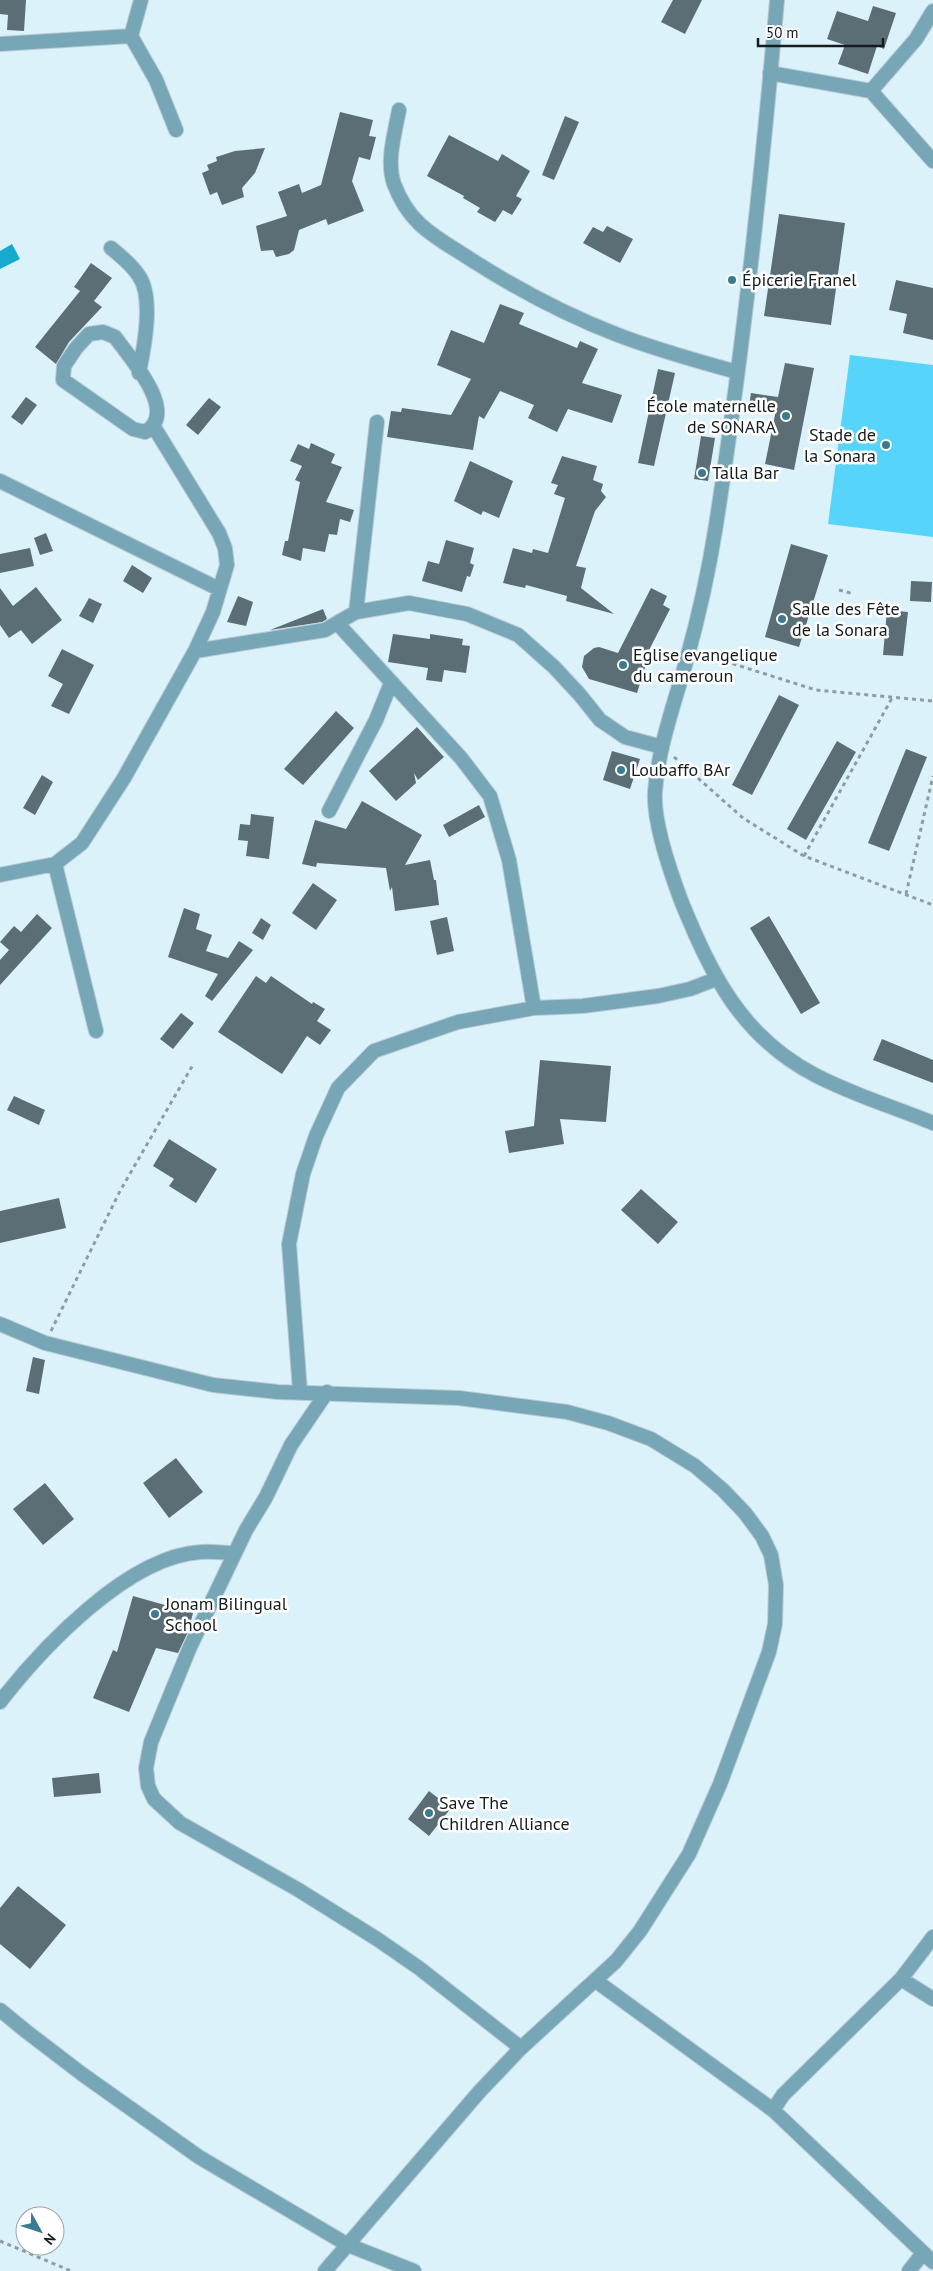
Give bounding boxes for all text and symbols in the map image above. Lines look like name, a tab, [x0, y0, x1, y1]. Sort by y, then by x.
scale bar	[758, 15, 883, 47]
text: 50 m	[766, 23, 799, 42]
place label: Épicerie Franel	[742, 268, 857, 291]
marker: Épicerie Franel	[726, 274, 738, 286]
place label: École maternelle de SONARA	[646, 394, 776, 438]
marker: École maternelle de SONARA	[780, 410, 792, 422]
place label: Stade de la Sonara	[804, 423, 876, 467]
marker: Stade de la Sonara	[880, 439, 892, 451]
place label: Talla Bar	[712, 461, 779, 484]
marker: Talla Bar	[696, 467, 708, 479]
place label: Salle des Fête de la Sonara	[792, 597, 900, 641]
marker: Salle des Fête de la Sonara	[776, 613, 788, 625]
place label: Eglise evangelique du cameroun	[633, 643, 778, 687]
marker: Eglise evangelique du cameroun	[617, 659, 629, 671]
place label: Loubaffo BAr	[631, 758, 730, 781]
marker: Loubaffo BAr	[615, 764, 627, 776]
place label: Jonam Bilingual School	[164, 1592, 288, 1636]
marker: Jonam Bilingual School	[149, 1608, 161, 1620]
place label: Save The Children Alliance	[439, 1791, 570, 1835]
marker: Save The Children Alliance	[423, 1807, 435, 1819]
north arrow	[15, 2206, 65, 2256]
text: N	[40, 2230, 60, 2249]

